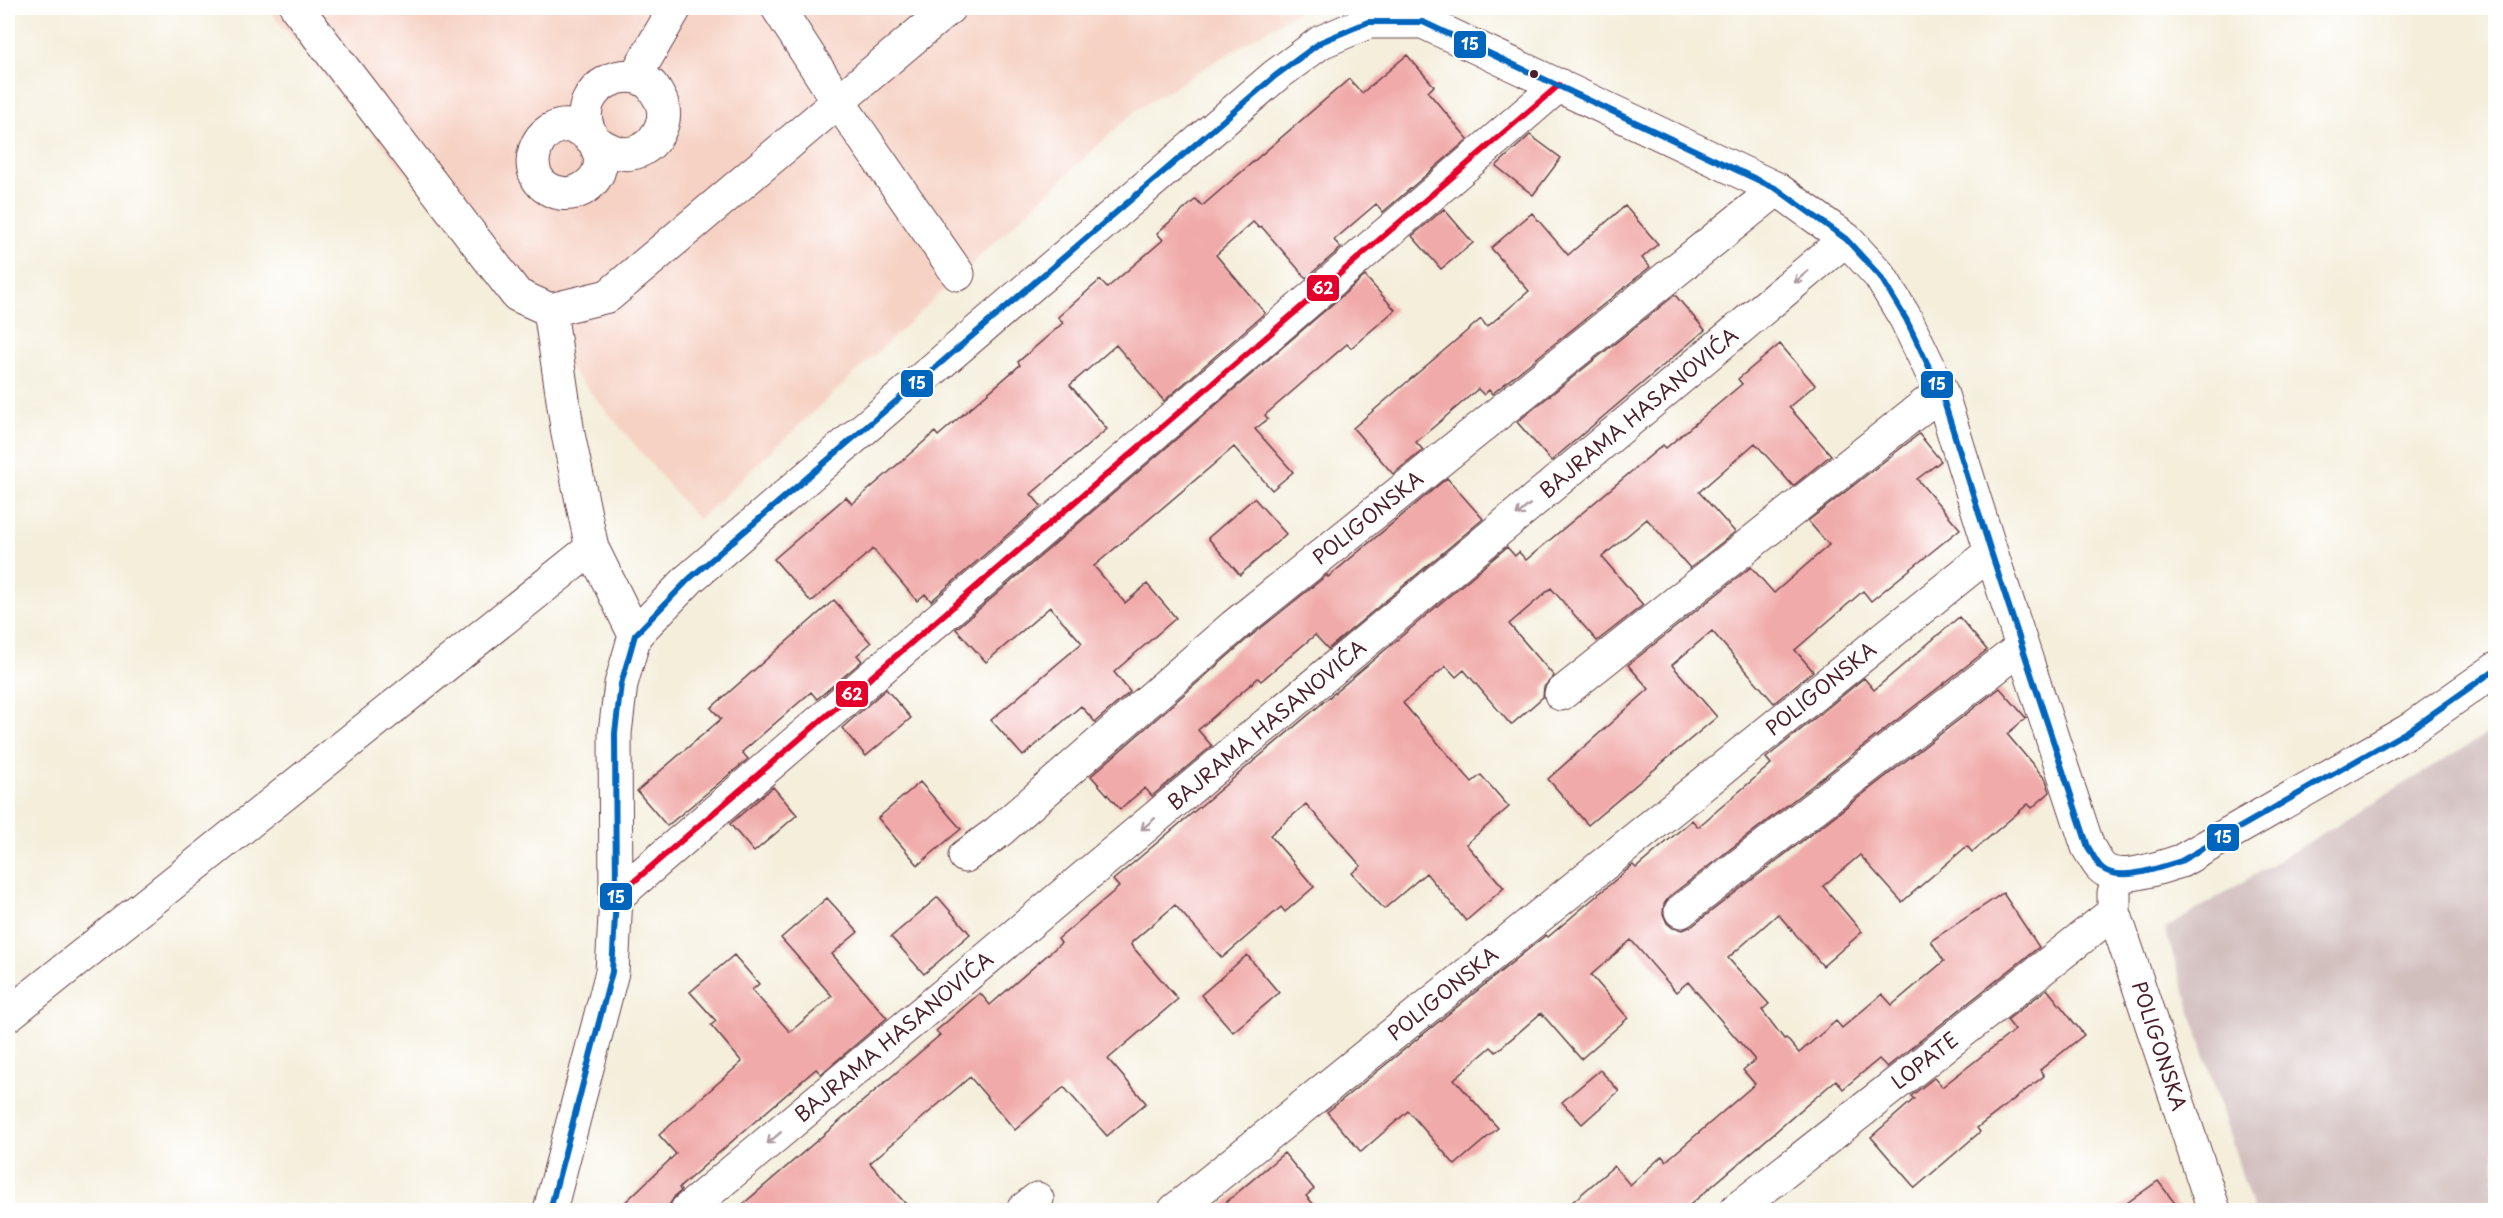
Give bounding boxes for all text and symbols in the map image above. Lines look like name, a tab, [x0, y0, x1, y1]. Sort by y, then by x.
line badge: 15	[1453, 30, 1487, 59]
text: 15	[1461, 31, 1479, 55]
unlabelled marker	[1528, 68, 1540, 80]
one-way arrow	[1793, 270, 1809, 283]
line badge: 62	[1306, 274, 1340, 302]
text: 62	[1312, 275, 1334, 299]
street label: BAJRAMA HASANOVIĆA	[1532, 320, 1744, 505]
line badge: 15	[900, 369, 934, 398]
text: 15	[908, 370, 926, 394]
line badge: 15	[1920, 370, 1954, 399]
text: 15	[1928, 371, 1946, 395]
street label: POLIGONSKA	[1306, 463, 1429, 571]
one-way arrow	[1516, 503, 1531, 517]
street label: BAJRAMA HASANOVIĆA	[1160, 632, 1372, 817]
street label: POLIGONSKA	[1759, 634, 1882, 742]
line badge: 62	[835, 680, 869, 708]
text: 62	[841, 681, 863, 705]
one-way arrow	[1141, 817, 1156, 831]
line badge: 15	[2206, 823, 2240, 852]
text: 15	[2214, 824, 2232, 848]
line badge: 15	[599, 882, 633, 911]
text: 15	[607, 884, 625, 908]
street label: POLIGONSKA	[1381, 939, 1504, 1047]
street label: BAJRAMA HASANOVIĆA	[787, 944, 999, 1129]
street label: POLIGONSKA	[2125, 977, 2195, 1114]
street label: LOPATE	[1884, 1024, 1964, 1096]
one-way arrow	[766, 1131, 782, 1144]

